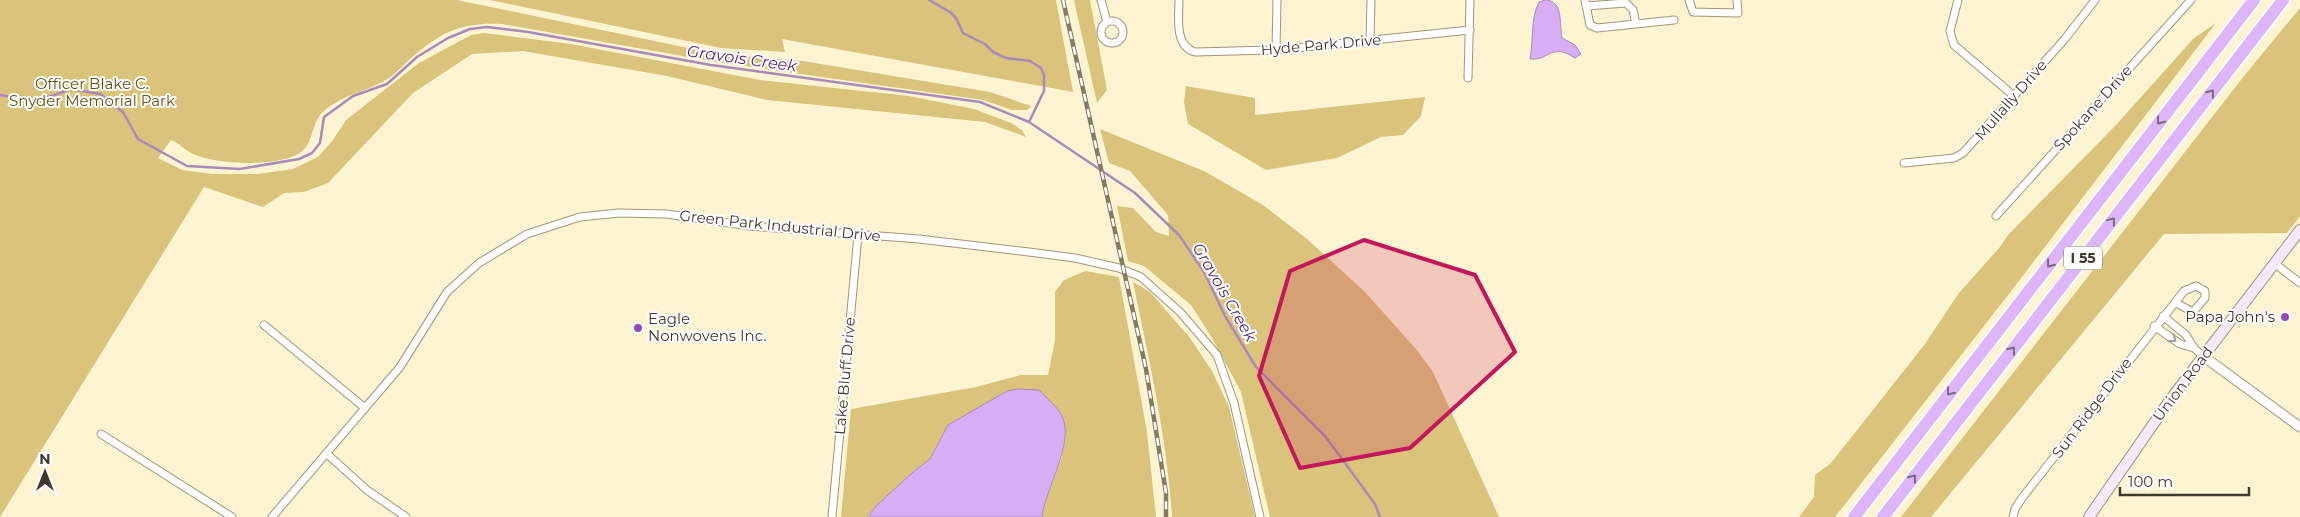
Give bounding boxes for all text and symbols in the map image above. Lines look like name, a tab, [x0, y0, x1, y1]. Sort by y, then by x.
street label: Hyde Park Drive	[1260, 30, 1382, 59]
water label: Gravois Creek	[686, 41, 800, 76]
street label: Mullally Drive	[1970, 55, 2051, 144]
street label: Spokane Drive	[2049, 61, 2136, 154]
park label: Officer Blake C. Snyder Memorial Park	[9, 74, 175, 110]
one-way arrow	[2206, 90, 2214, 99]
one-way arrow	[2157, 115, 2166, 125]
street label: Green Park Industrial Drive	[679, 205, 882, 246]
one-way arrow	[2106, 218, 2114, 227]
water label: Gravois Creek	[1189, 240, 1261, 346]
road number: I 55	[2064, 247, 2102, 270]
one-way arrow	[2047, 258, 2055, 267]
place label: Papa John's	[2185, 307, 2275, 326]
place label: Eagle Nonwovens Inc.	[648, 309, 767, 345]
marker: Papa John's	[2279, 311, 2291, 323]
street label: Lake Bluff Drive	[830, 316, 859, 436]
marker: Eagle Nonwovens Inc.	[632, 322, 644, 334]
one-way arrow	[2167, 333, 2177, 342]
street label: Union Road	[2148, 343, 2217, 425]
one-way arrow	[2007, 347, 2015, 356]
street label: Sun Ridge Drive	[2048, 354, 2136, 462]
one-way arrow	[1948, 386, 1956, 395]
north arrow	[20, 447, 70, 497]
text: N	[39, 450, 51, 468]
scale bar	[2120, 464, 2249, 496]
text: 100 m	[2128, 472, 2173, 491]
one-way arrow	[1907, 475, 1916, 484]

